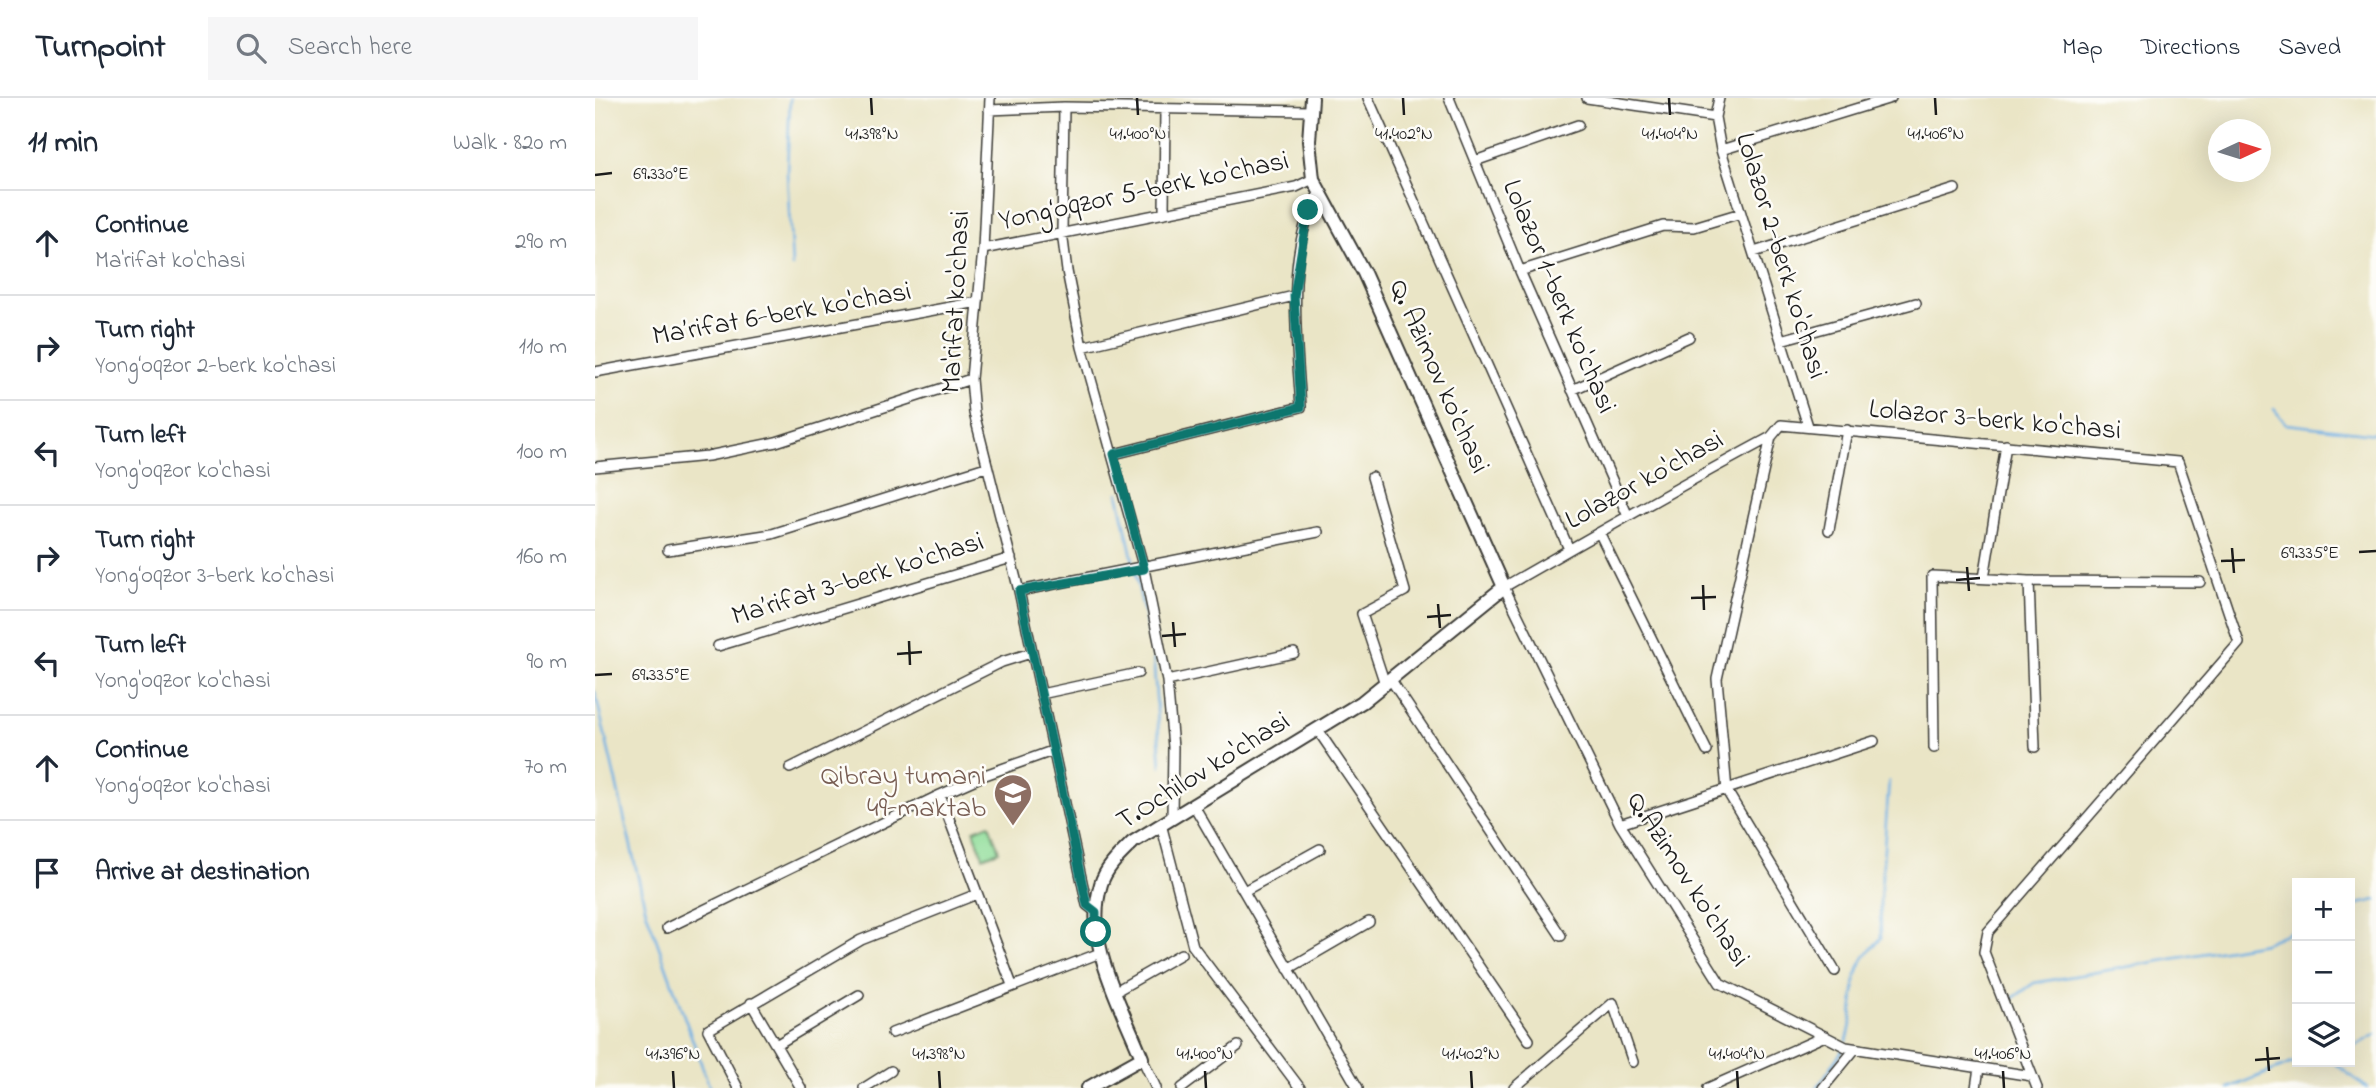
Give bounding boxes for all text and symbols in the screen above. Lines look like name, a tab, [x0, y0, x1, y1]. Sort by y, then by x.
search box	[208, 17, 698, 80]
text: Turnpoint	[35, 24, 166, 72]
icon: search	[232, 29, 270, 67]
text: Search here	[288, 29, 412, 67]
text: Map	[2062, 31, 2103, 66]
text: Directions	[2141, 31, 2240, 66]
text: Saved	[2278, 31, 2341, 66]
north arrow	[2208, 119, 2271, 182]
text: 11 min	[28, 122, 98, 166]
text: 41.398°N	[845, 122, 899, 148]
text: 41.400°N	[1110, 122, 1166, 148]
text: 41.402°N	[1375, 122, 1433, 148]
text: 41.404°N	[1642, 122, 1698, 148]
text: 41.406°N	[1908, 122, 1964, 148]
text: Walk · 820 m	[453, 127, 567, 160]
street label: Lolazor 2-berk ko'chasi	[1723, 128, 1837, 384]
street label: Yong‘oqzor 5-berk ko'chasi	[995, 141, 1293, 243]
text: 69.330°E	[633, 162, 689, 188]
street label: Lolazor 1-berk ko'chasi	[1490, 174, 1626, 420]
route end	[1292, 194, 1323, 225]
text: Continue	[95, 207, 188, 245]
street label: Ma'rifat ko'chasi	[932, 209, 982, 395]
icon: ahead	[28, 224, 66, 262]
text: 290 m	[515, 226, 567, 259]
text: Ma'rifat ko'chasi	[95, 245, 245, 278]
street label: Ma’rifat 6-berk ko'chasi	[649, 272, 915, 358]
street label: Q. Azimov ko'chasi	[1377, 273, 1499, 481]
text: Turn right	[95, 312, 195, 350]
icon: right	[28, 329, 66, 367]
text: 110 m	[519, 331, 567, 364]
text: Yong‘oqzor 2-berk ko'chasi	[95, 350, 336, 383]
street label: Lolazor 3-berk ko'chasi	[1867, 390, 2123, 452]
text: Turn left	[95, 417, 186, 455]
street label: Lolazor ko'chasi	[1558, 420, 1732, 542]
icon: left	[28, 434, 66, 472]
text: 100 m	[516, 436, 567, 469]
text: Yong'oqzor ko'chasi	[95, 455, 271, 488]
text: Turn right	[95, 522, 195, 560]
street label: Ma’rifat 3-berk ko'chasi	[727, 522, 989, 638]
icon: right	[28, 539, 66, 577]
text: 160 m	[516, 541, 567, 574]
text: 69.335°E	[2281, 541, 2339, 567]
text: Yong‘oqzor 3-berk ko'chasi	[95, 560, 334, 593]
text: Turn left	[95, 627, 186, 665]
icon: left	[28, 644, 66, 682]
text: 90 m	[527, 646, 567, 679]
text: 69.335°E	[632, 663, 690, 689]
text: Yong'oqzor ko'chasi	[95, 665, 271, 698]
street label: T.Ochilov ko'chasi	[1109, 702, 1299, 842]
text: Continue	[95, 732, 188, 770]
icon: ahead	[28, 749, 66, 787]
text: 70 m	[524, 751, 567, 784]
place label: Qibray tumani 49-maktab	[821, 757, 986, 830]
text: Yong‘oqzor ko'chasi	[95, 770, 271, 803]
school or university icon: Qibray tumani 49-maktab	[992, 772, 1034, 827]
street label: Q.Azimov ko'chasi	[1615, 784, 1759, 976]
icon: arrive	[28, 854, 66, 892]
text: Arrive at destination	[95, 854, 310, 892]
map controls	[2292, 878, 2355, 1067]
button: +	[2292, 878, 2355, 941]
route start	[1080, 916, 1111, 947]
button: −	[2292, 941, 2355, 1004]
button: layers	[2292, 1004, 2355, 1067]
text: 41.396°N	[646, 1042, 700, 1068]
text: 41.398°N	[912, 1042, 966, 1068]
text: 41.400°N	[1177, 1042, 1233, 1068]
text: 41.402°N	[1442, 1042, 1500, 1068]
text: 41.404°N	[1709, 1042, 1765, 1068]
text: 41.406°N	[1975, 1042, 2031, 1068]

